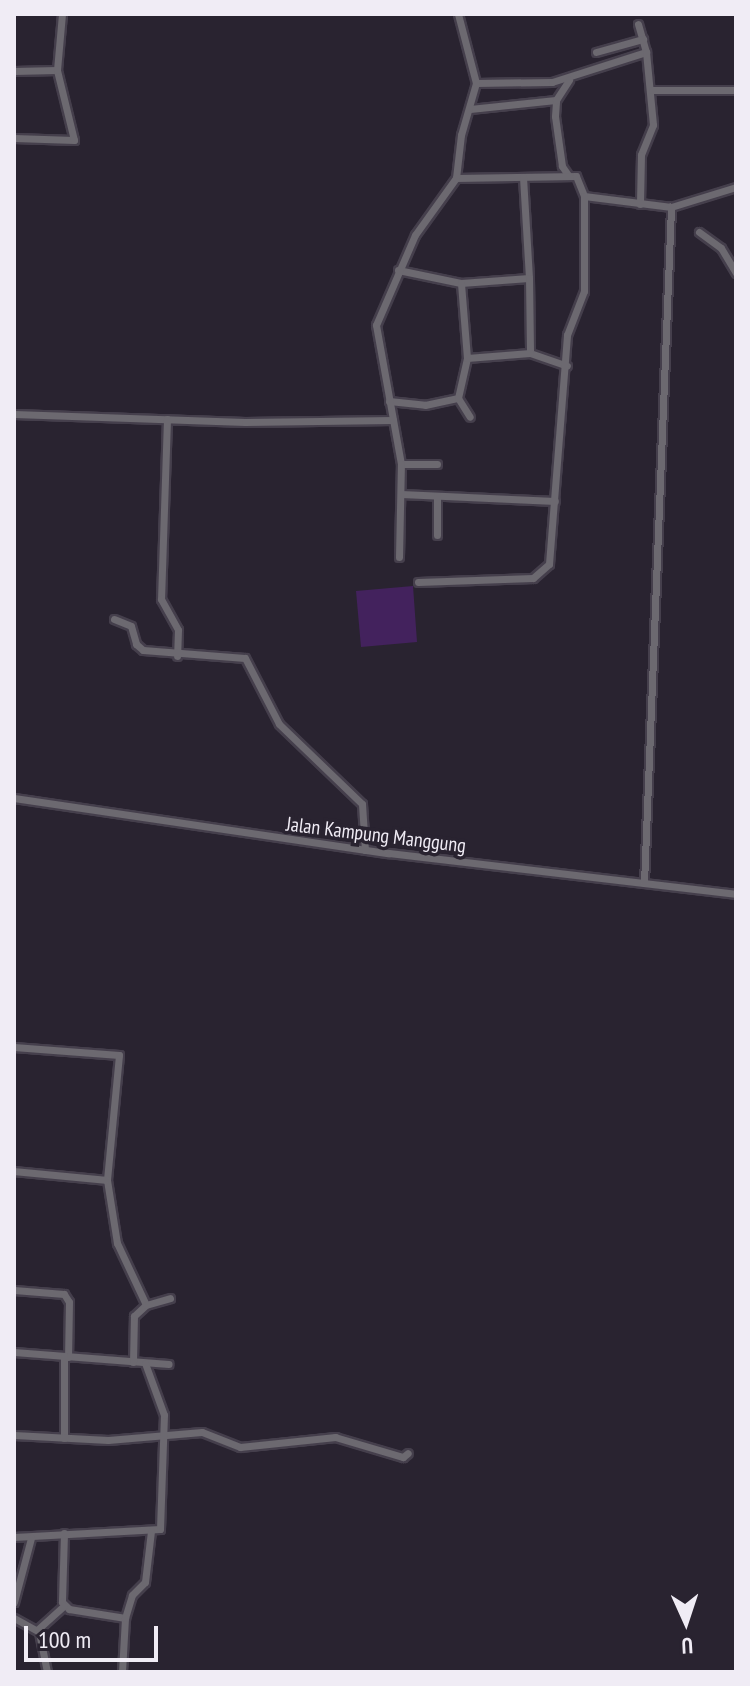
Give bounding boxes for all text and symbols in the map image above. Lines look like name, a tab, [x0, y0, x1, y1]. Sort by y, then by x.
street label: Jalan Kampung Manggung	[285, 812, 467, 858]
north arrow	[646, 1582, 726, 1662]
scale bar	[28, 1610, 162, 1660]
text: 100 m	[38, 1624, 91, 1655]
text: U	[681, 1632, 694, 1660]

